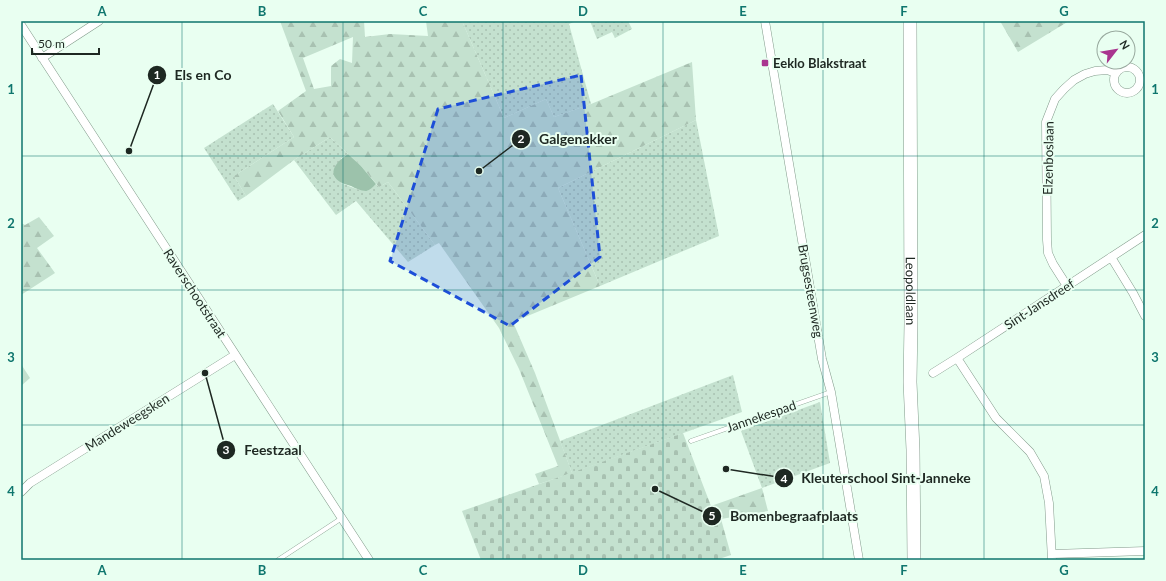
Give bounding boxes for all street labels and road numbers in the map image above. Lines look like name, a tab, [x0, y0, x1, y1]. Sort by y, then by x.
street label: Elzenboslaan	[1039, 121, 1057, 195]
street label: Brugsesteenweg	[795, 243, 827, 339]
street label: Raverschootstraat	[160, 245, 230, 341]
street label: Leopoldlaan	[903, 257, 919, 325]
street label: Sint-Jansdreef	[1001, 275, 1078, 333]
street label: Mandeweegsken	[82, 390, 172, 454]
street label: Jannekespad	[724, 397, 798, 435]

